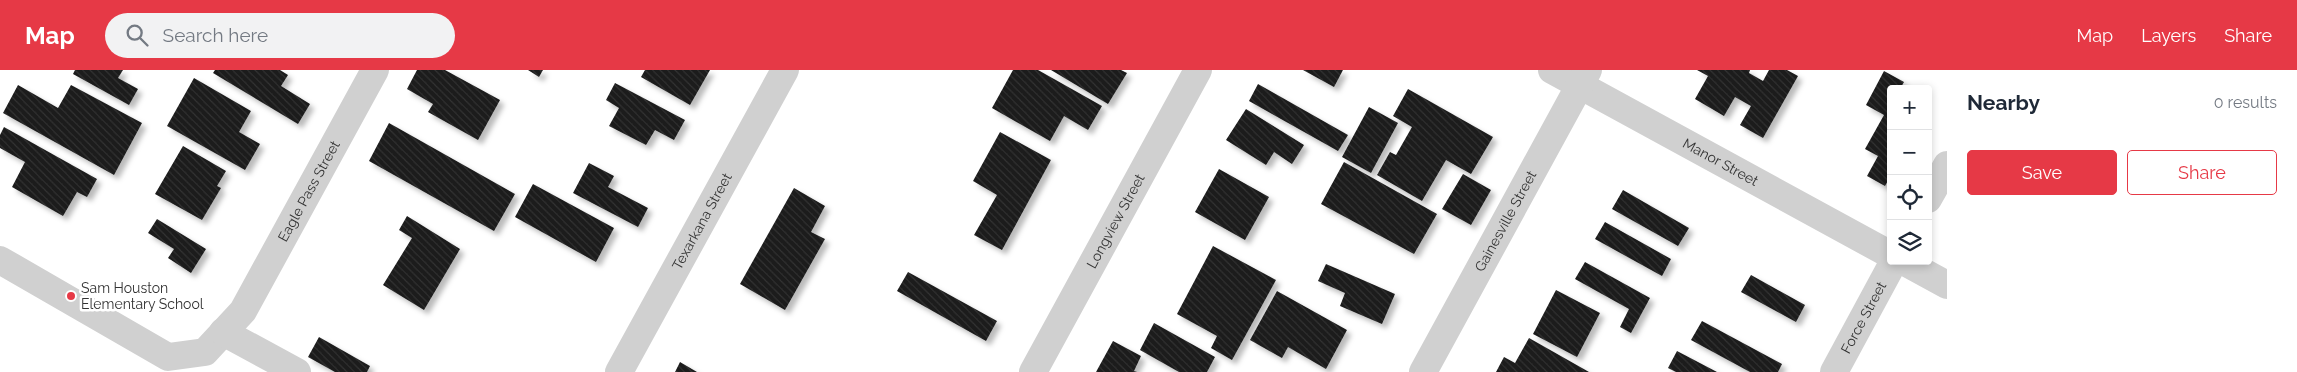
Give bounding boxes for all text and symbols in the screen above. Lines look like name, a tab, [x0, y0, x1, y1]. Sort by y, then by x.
search box	[105, 13, 455, 58]
text: Map	[25, 21, 75, 50]
icon: search	[123, 21, 151, 49]
text: Search here	[163, 24, 268, 46]
text: Map	[2077, 25, 2113, 46]
text: Layers	[2141, 25, 2196, 46]
text: Share	[2224, 25, 2272, 46]
map controls	[1887, 85, 1932, 265]
button: +	[1887, 85, 1932, 130]
text: Nearby	[1967, 90, 2040, 115]
text: 0 results	[2214, 93, 2277, 112]
button: −	[1887, 130, 1932, 175]
street label: Manor Street	[1680, 135, 1761, 189]
street label: Eagle Pass Street	[275, 138, 343, 244]
button: Save	[1967, 150, 2117, 195]
button: Share	[2127, 150, 2277, 195]
street label: Gainesville Street	[1471, 168, 1540, 274]
street label: Texarkana Street	[669, 170, 735, 272]
street label: Longview Street	[1083, 171, 1148, 271]
button: locate	[1887, 175, 1932, 220]
button: layers	[1887, 220, 1932, 265]
street label: Force Street	[1838, 279, 1889, 356]
place label: Sam Houston Elementary School	[81, 280, 204, 312]
marker: Sam Houston Elementary School	[65, 290, 77, 302]

